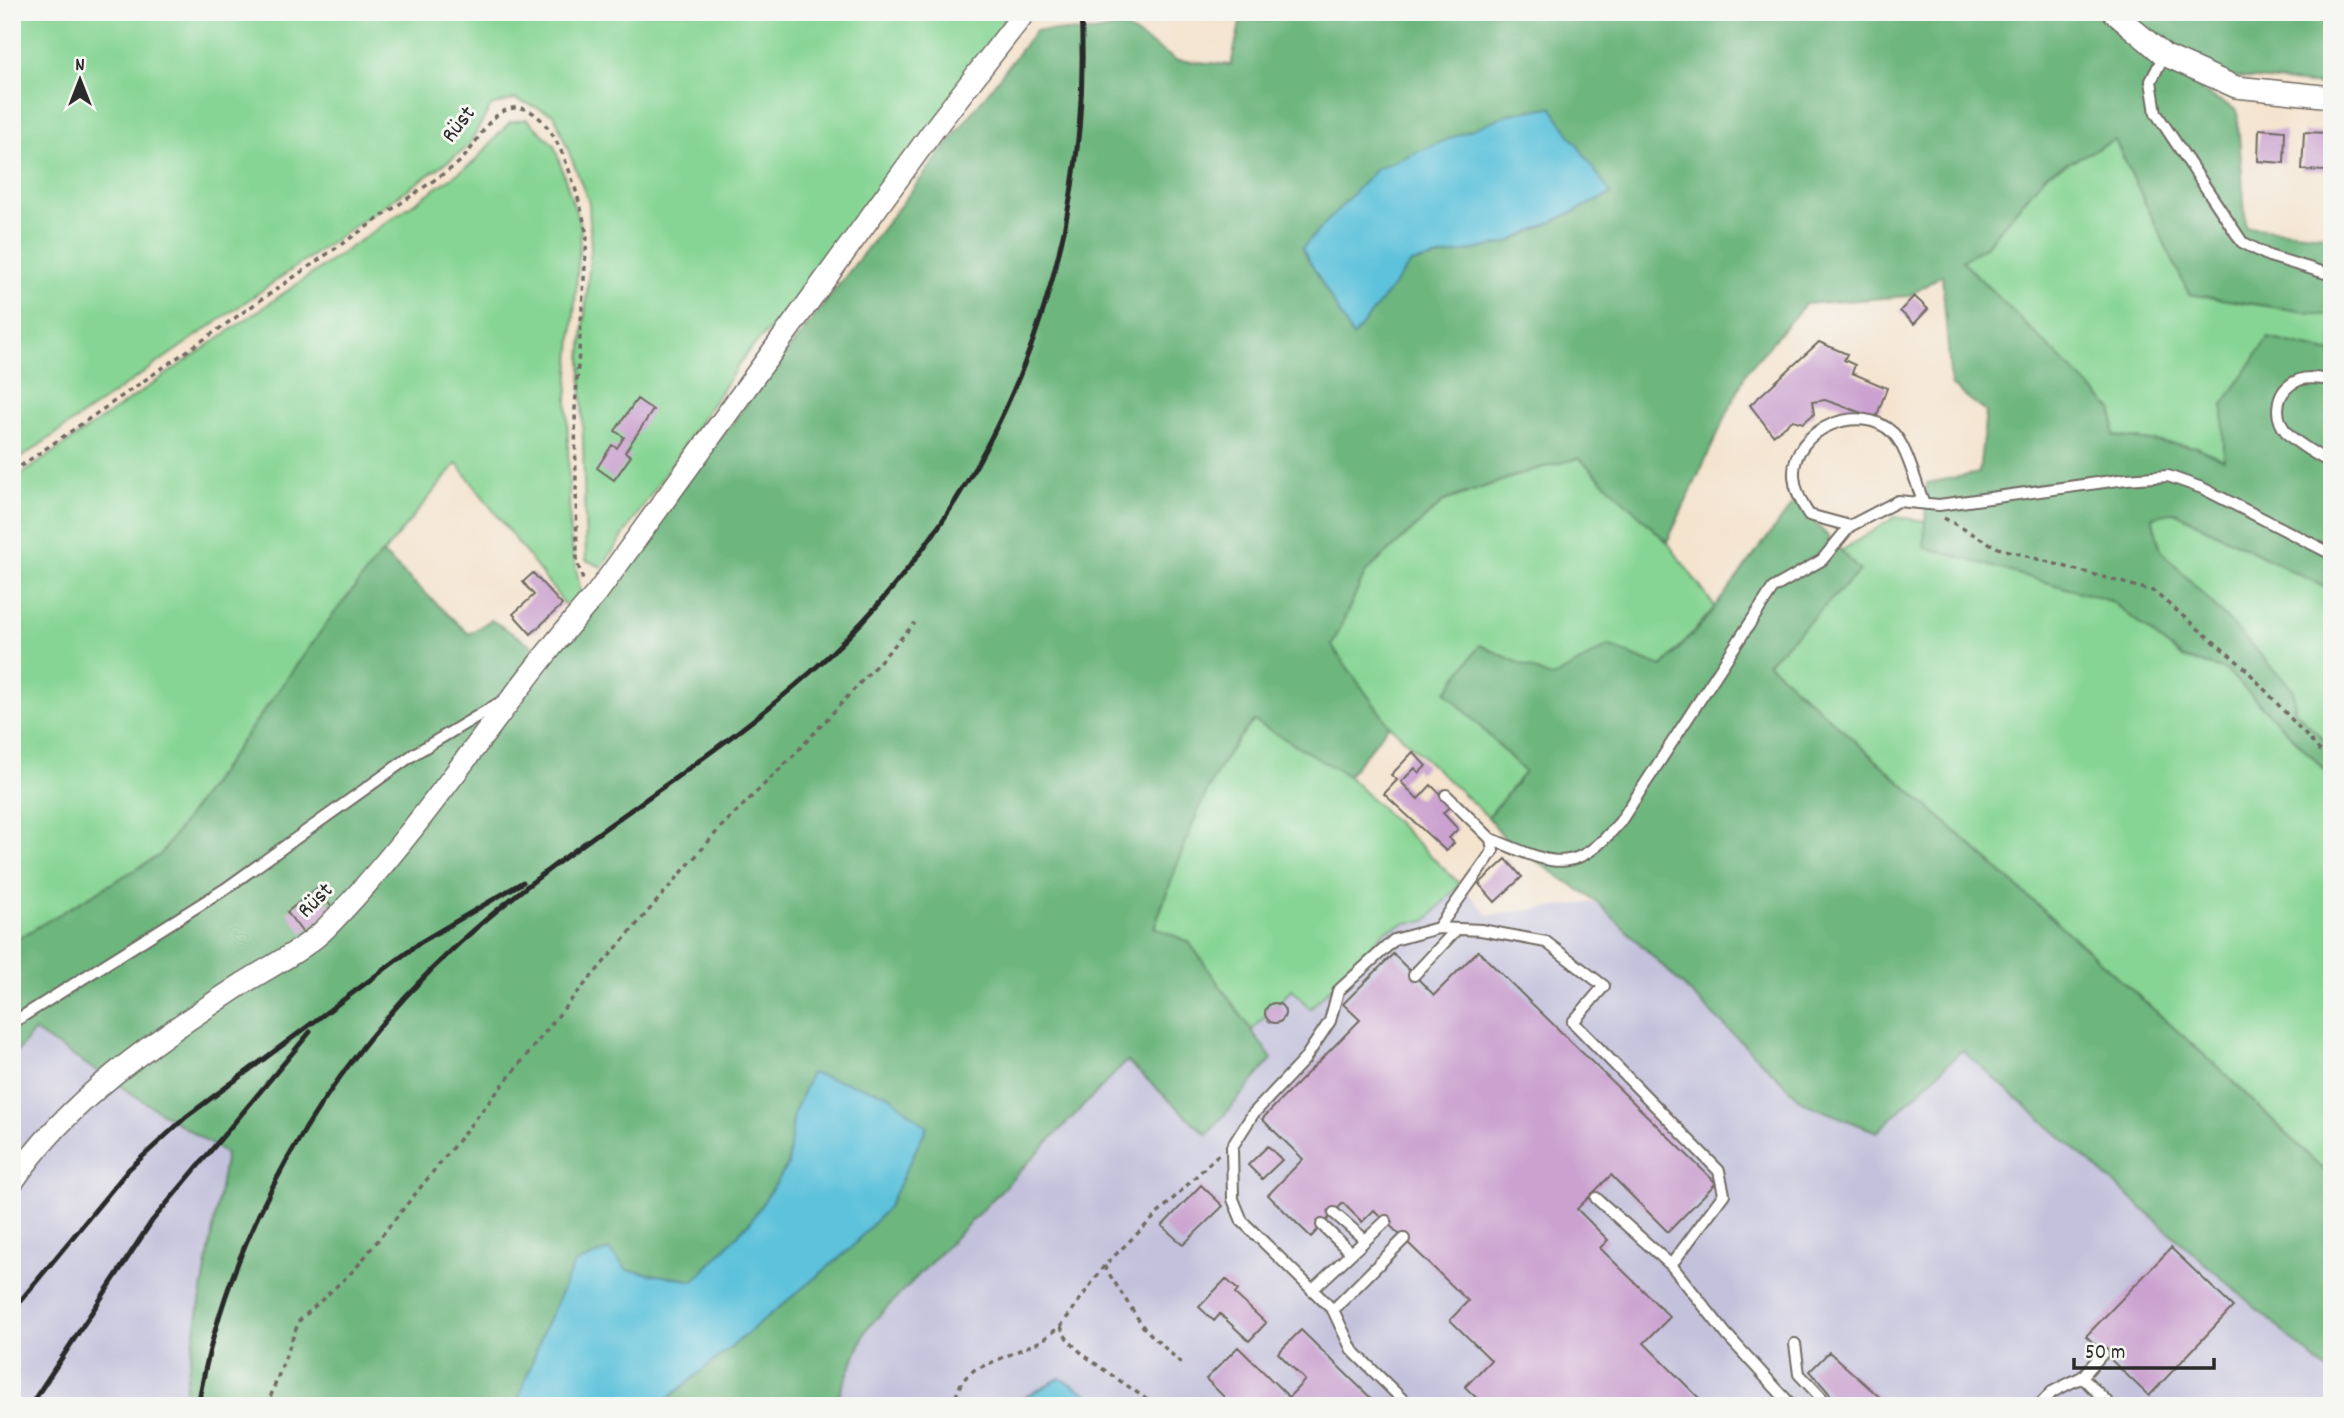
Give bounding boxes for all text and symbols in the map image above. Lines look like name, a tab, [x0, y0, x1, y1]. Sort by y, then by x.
north arrow	[46, 46, 116, 116]
text: N	[75, 53, 85, 80]
street label: Rüst	[435, 100, 485, 151]
street label: Rüst	[291, 876, 342, 927]
scale bar	[2074, 1327, 2214, 1371]
text: 50 m	[2085, 1339, 2125, 1369]

